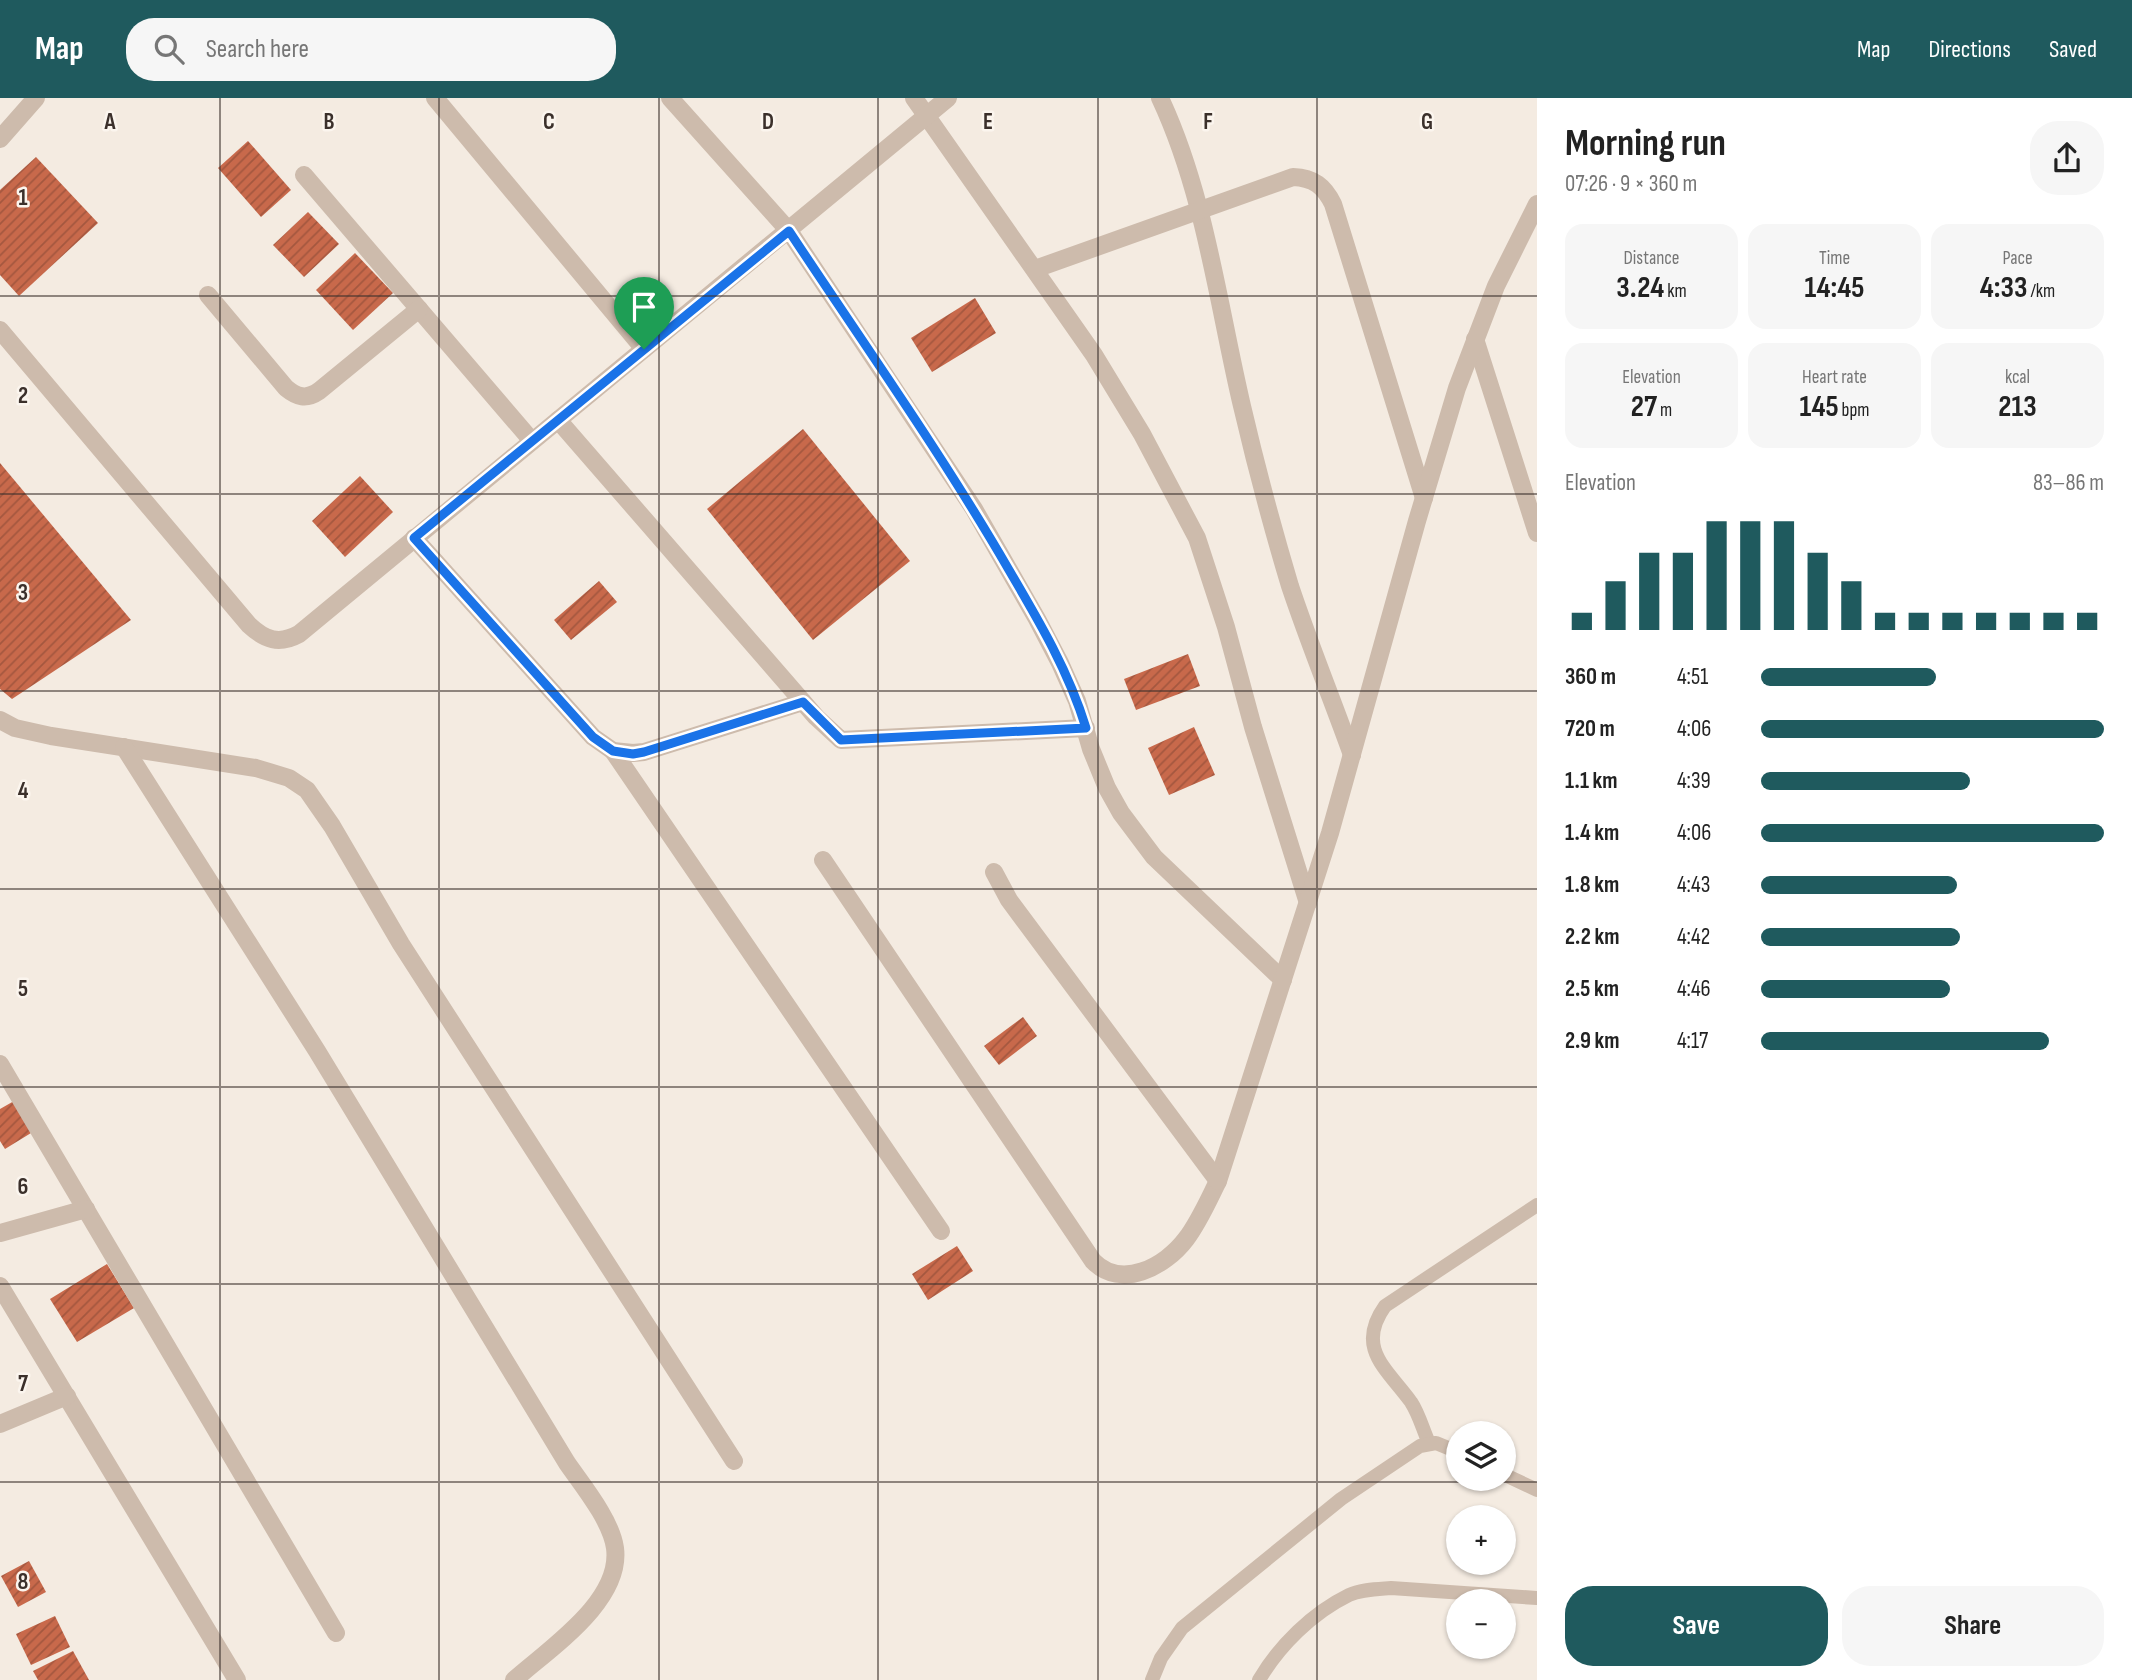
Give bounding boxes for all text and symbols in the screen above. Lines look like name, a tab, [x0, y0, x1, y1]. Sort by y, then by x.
search box	[126, 18, 616, 81]
text: Map	[35, 29, 84, 69]
icon: search	[150, 30, 188, 68]
text: Search here	[206, 34, 309, 65]
text: Map	[1857, 35, 1890, 64]
text: Directions	[1928, 35, 2011, 64]
text: Saved	[2049, 35, 2097, 64]
text: A	[104, 108, 117, 136]
text: B	[324, 108, 335, 136]
text: C	[543, 108, 555, 136]
text: D	[762, 108, 774, 136]
text: E	[983, 108, 993, 136]
text: F	[1203, 108, 1213, 136]
text: G	[1421, 108, 1433, 136]
text: Morning run	[1565, 121, 1726, 166]
button: share	[2030, 121, 2104, 195]
text: 07:26 · 9 × 360 m	[1565, 170, 1697, 198]
text: 1	[18, 184, 28, 212]
text: Distance	[1623, 247, 1680, 270]
text: Time	[1819, 247, 1850, 270]
text: Pace	[2002, 247, 2033, 270]
text: 3.24	[1616, 270, 1664, 306]
text: 14:45	[1805, 270, 1864, 306]
text: 4:33	[1980, 270, 2027, 306]
pin	[614, 277, 674, 349]
text: km	[1664, 280, 1687, 303]
text: /km	[2027, 280, 2055, 303]
icon: arrive	[625, 288, 663, 326]
text: Elevation	[1622, 366, 1681, 389]
text: Heart rate	[1802, 366, 1867, 389]
text: kcal	[2005, 366, 2030, 389]
text: 2	[18, 382, 28, 410]
text: 27	[1631, 389, 1657, 425]
text: 145	[1799, 389, 1839, 425]
text: 213	[1998, 389, 2037, 425]
text: m	[1657, 399, 1672, 422]
text: bpm	[1839, 399, 1870, 422]
text: Elevation	[1565, 469, 1636, 497]
text: 83–86 m	[2033, 469, 2104, 497]
text: 3	[18, 579, 28, 607]
text: 360 m	[1565, 663, 1616, 691]
text: 4:51	[1677, 663, 1708, 691]
text: 720 m	[1565, 715, 1615, 743]
text: 4:06	[1677, 715, 1711, 743]
text: 1.1 km	[1565, 767, 1618, 795]
text: 4:39	[1677, 767, 1711, 795]
text: 4	[18, 777, 29, 805]
text: 1.4 km	[1565, 819, 1619, 847]
text: 4:06	[1677, 819, 1711, 847]
text: 1.8 km	[1565, 871, 1619, 899]
text: 4:43	[1677, 871, 1710, 899]
text: 2.2 km	[1565, 923, 1619, 951]
text: 4:42	[1677, 923, 1710, 951]
text: 5	[18, 975, 28, 1003]
text: 2.5 km	[1565, 975, 1619, 1003]
text: 4:46	[1677, 975, 1711, 1003]
text: 2.9 km	[1565, 1027, 1619, 1055]
text: 4:17	[1677, 1027, 1708, 1055]
text: 6	[18, 1173, 28, 1201]
text: 7	[18, 1370, 28, 1398]
map controls	[1446, 1421, 1516, 1659]
button: layers	[1446, 1421, 1516, 1491]
button: +	[1446, 1505, 1516, 1575]
text: 8	[18, 1568, 29, 1596]
button: Save	[1565, 1586, 1828, 1666]
button: Share	[1842, 1586, 2104, 1666]
button: −	[1446, 1589, 1516, 1659]

